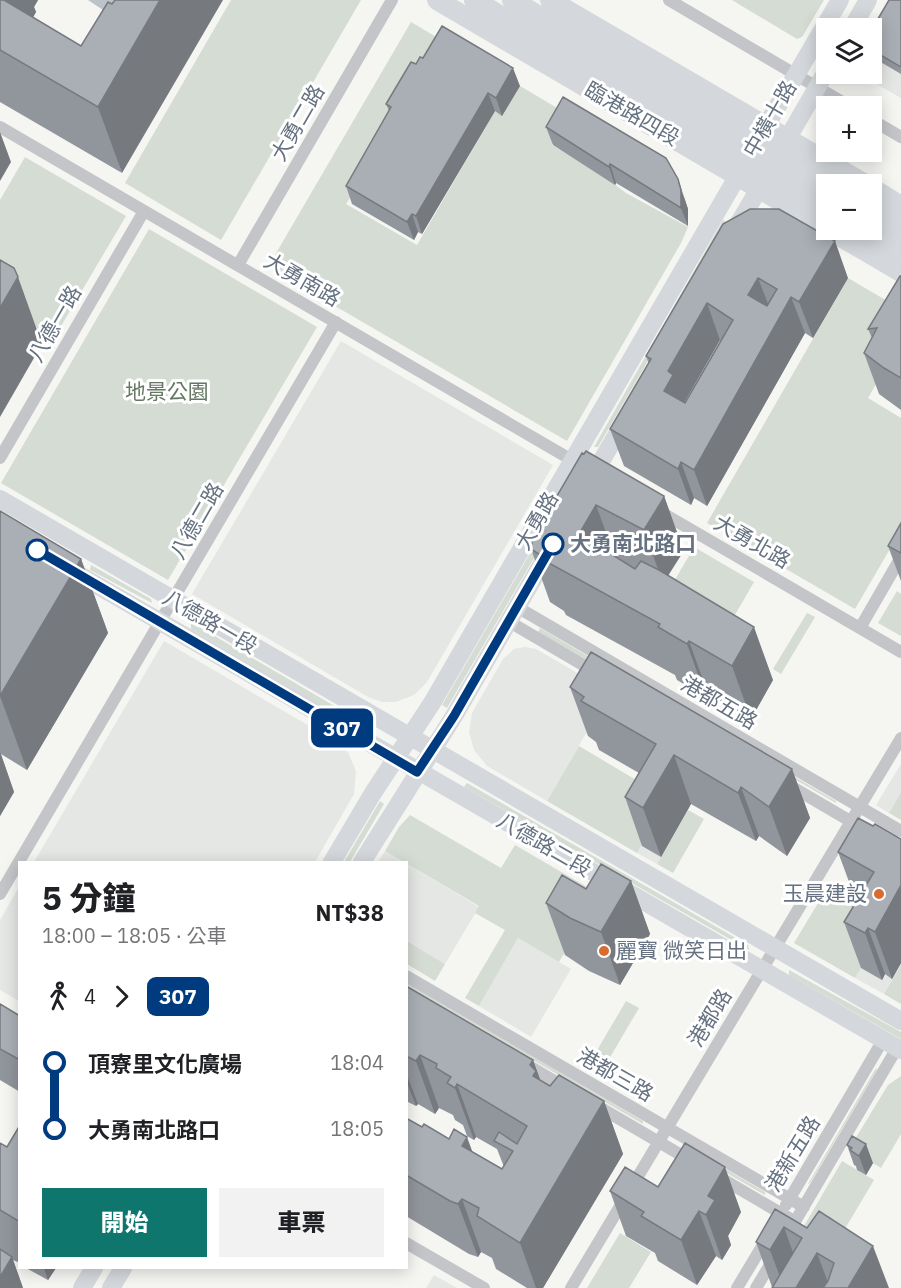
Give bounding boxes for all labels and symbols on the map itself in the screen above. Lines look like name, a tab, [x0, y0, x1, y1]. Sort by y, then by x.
street label: 臨港路四段	[580, 75, 685, 152]
street label: 中橫十路	[736, 75, 802, 162]
street label: 大勇二路	[264, 79, 330, 166]
street label: 大勇南路	[259, 246, 346, 312]
street label: 八德一路	[21, 280, 87, 367]
park label: 地景公園	[125, 377, 209, 405]
street label: 八德二路	[163, 477, 229, 564]
street label: 大勇路	[508, 486, 564, 555]
street label: 大勇北路	[709, 508, 796, 574]
place label: 大勇南北路口	[570, 529, 696, 557]
marker: 大勇南北路口	[542, 533, 564, 555]
unlabelled marker	[26, 539, 48, 561]
street label: 八德路一段	[158, 583, 263, 660]
street label: 港都五路	[676, 669, 763, 735]
line badge: 307	[308, 708, 376, 748]
street label: 八德路二段	[492, 806, 597, 883]
place label: 玉晨建設	[783, 879, 867, 907]
marker: 玉晨建設	[872, 887, 886, 901]
place label: 麗寶 微笑日出	[616, 936, 747, 964]
marker: 麗寶 微笑日出	[597, 944, 611, 958]
street label: 港都路	[681, 983, 737, 1052]
street label: 港都三路	[572, 1041, 659, 1107]
street label: 港新五路	[759, 1110, 826, 1197]

